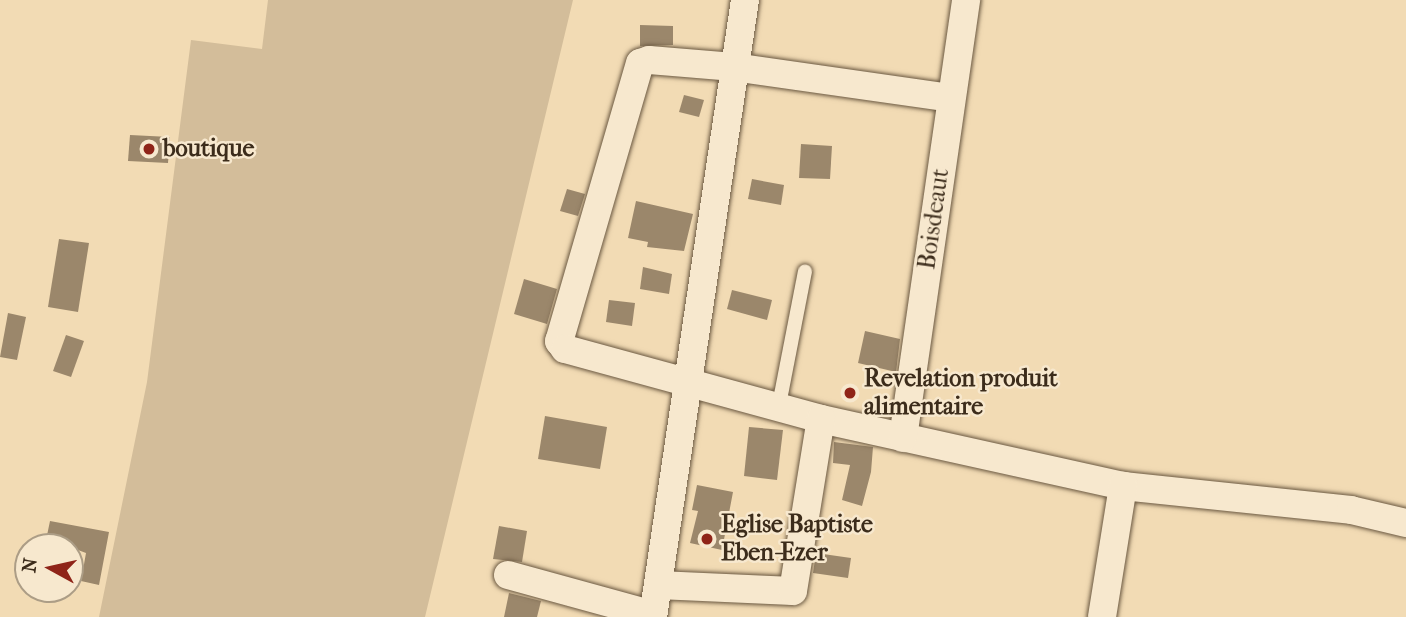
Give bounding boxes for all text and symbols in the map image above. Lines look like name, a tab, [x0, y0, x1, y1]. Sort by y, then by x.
place label: boutique	[163, 135, 254, 163]
marker: boutique	[141, 141, 157, 157]
street label: Boisdeaut	[913, 167, 955, 271]
place label: Revelation produit alimentaire	[864, 365, 1058, 421]
marker: Revelation produit alimentaire	[842, 385, 858, 401]
place label: Eglise Baptiste Eben-Ezer	[721, 511, 873, 567]
marker: Eglise Baptiste Eben-Ezer	[699, 531, 715, 547]
north arrow	[14, 533, 84, 603]
text: N	[18, 557, 42, 574]

